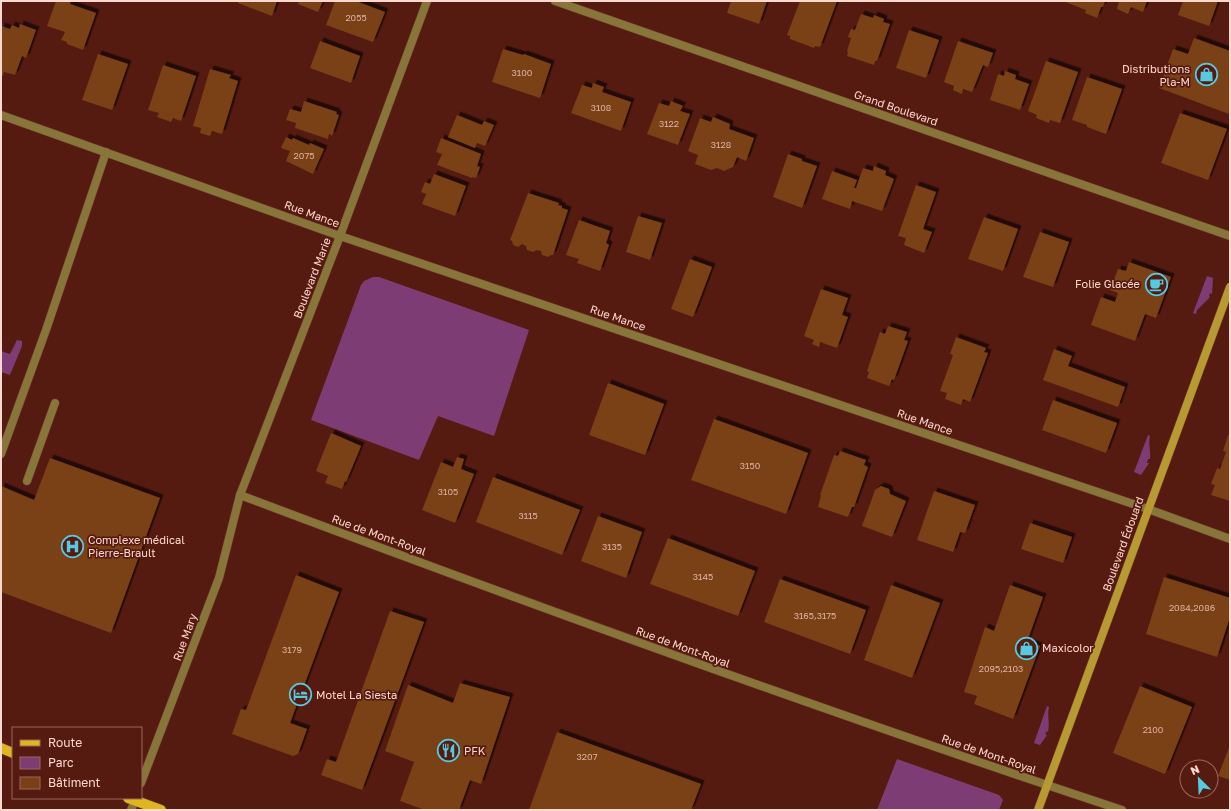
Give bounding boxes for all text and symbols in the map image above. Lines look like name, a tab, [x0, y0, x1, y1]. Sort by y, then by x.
house number: 2055	[345, 12, 367, 23]
place label: Distributions Pla-M	[1122, 62, 1190, 88]
shop icon: Distributions Pla-M	[1193, 62, 1219, 88]
house number: 3100	[512, 67, 533, 78]
street label: Grand Boulevard	[853, 87, 940, 128]
house number: 3108	[591, 102, 611, 113]
house number: 3122	[659, 118, 679, 129]
house number: 3128	[711, 139, 731, 150]
house number: 2075	[294, 150, 314, 161]
street label: Rue Mance	[283, 198, 342, 230]
street label: Boulevard Marie	[290, 236, 333, 320]
cafe icon: Folie Glacée	[1143, 271, 1169, 297]
place label: Folie Glacée	[1075, 277, 1140, 290]
street label: Rue Mance	[589, 302, 648, 333]
street label: Rue Mance	[896, 406, 955, 437]
house number: 3150	[740, 460, 761, 471]
house number: 3105	[438, 486, 458, 497]
street label: Boulevard Édouard	[1099, 495, 1146, 593]
house number: 3115	[518, 510, 538, 521]
street label: Rue de Mont-Royal	[330, 511, 429, 558]
hospital icon: Complexe médical Pierre-Brault	[59, 533, 85, 559]
place label: Complexe médical Pierre-Brault	[88, 533, 185, 559]
house number: 3135	[602, 541, 622, 552]
house number: 3145	[693, 571, 713, 582]
house number: 2084,2086	[1169, 602, 1215, 613]
house number: 3165,3175	[794, 610, 836, 621]
street label: Rue Mary	[170, 611, 199, 662]
street label: Rue de Mont-Royal	[634, 623, 733, 670]
shop icon: Maxicolor	[1014, 635, 1040, 661]
place label: Maxicolor	[1042, 641, 1094, 654]
house number: 3179	[282, 644, 302, 655]
house number: 2095,2103	[979, 663, 1023, 674]
hotel icon: Motel La Siesta	[288, 682, 314, 708]
place label: Motel La Siesta	[316, 688, 397, 701]
house number: 2100	[1143, 724, 1164, 735]
legend	[12, 727, 142, 799]
street label: Rue de Mont-Royal	[940, 731, 1039, 776]
text: Route	[48, 735, 82, 750]
restaurant icon: PFK	[435, 738, 461, 764]
place label: PFK	[464, 744, 486, 757]
house number: 3207	[577, 751, 598, 762]
text: Parc	[48, 755, 74, 770]
north arrow	[1179, 759, 1219, 799]
text: N	[1188, 762, 1201, 777]
text: Bâtiment	[48, 775, 101, 790]

